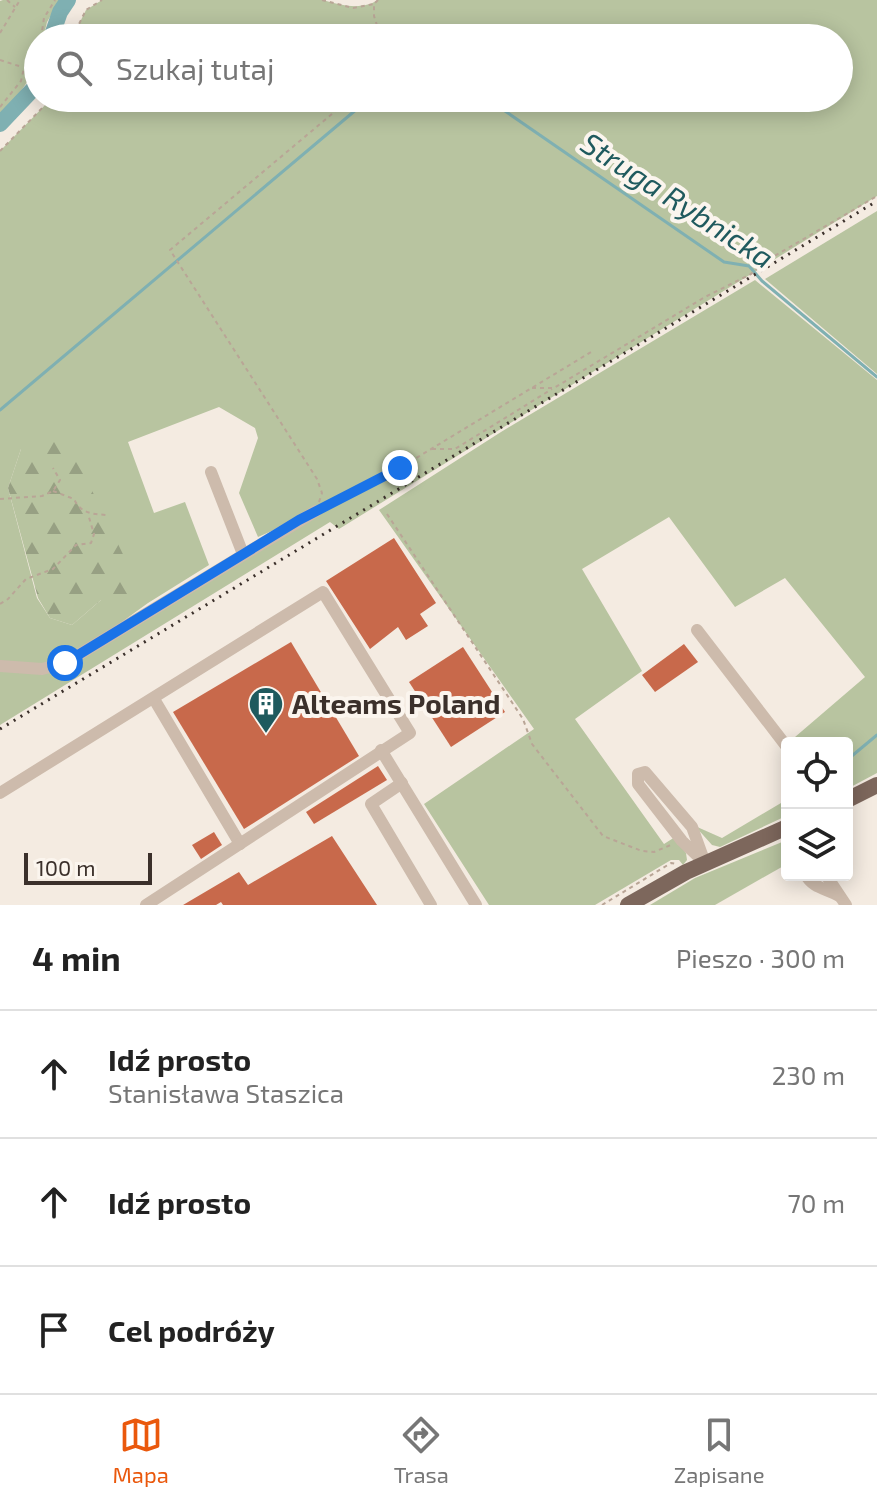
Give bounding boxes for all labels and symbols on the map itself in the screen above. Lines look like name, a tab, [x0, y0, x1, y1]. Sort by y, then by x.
water label: Struga Rybnicka	[575, 124, 781, 276]
route end	[382, 450, 418, 486]
route start	[47, 645, 83, 681]
building icon: Alteams Poland	[247, 685, 285, 735]
place label: Alteams Poland	[292, 686, 500, 720]
scale bar	[24, 849, 152, 885]

